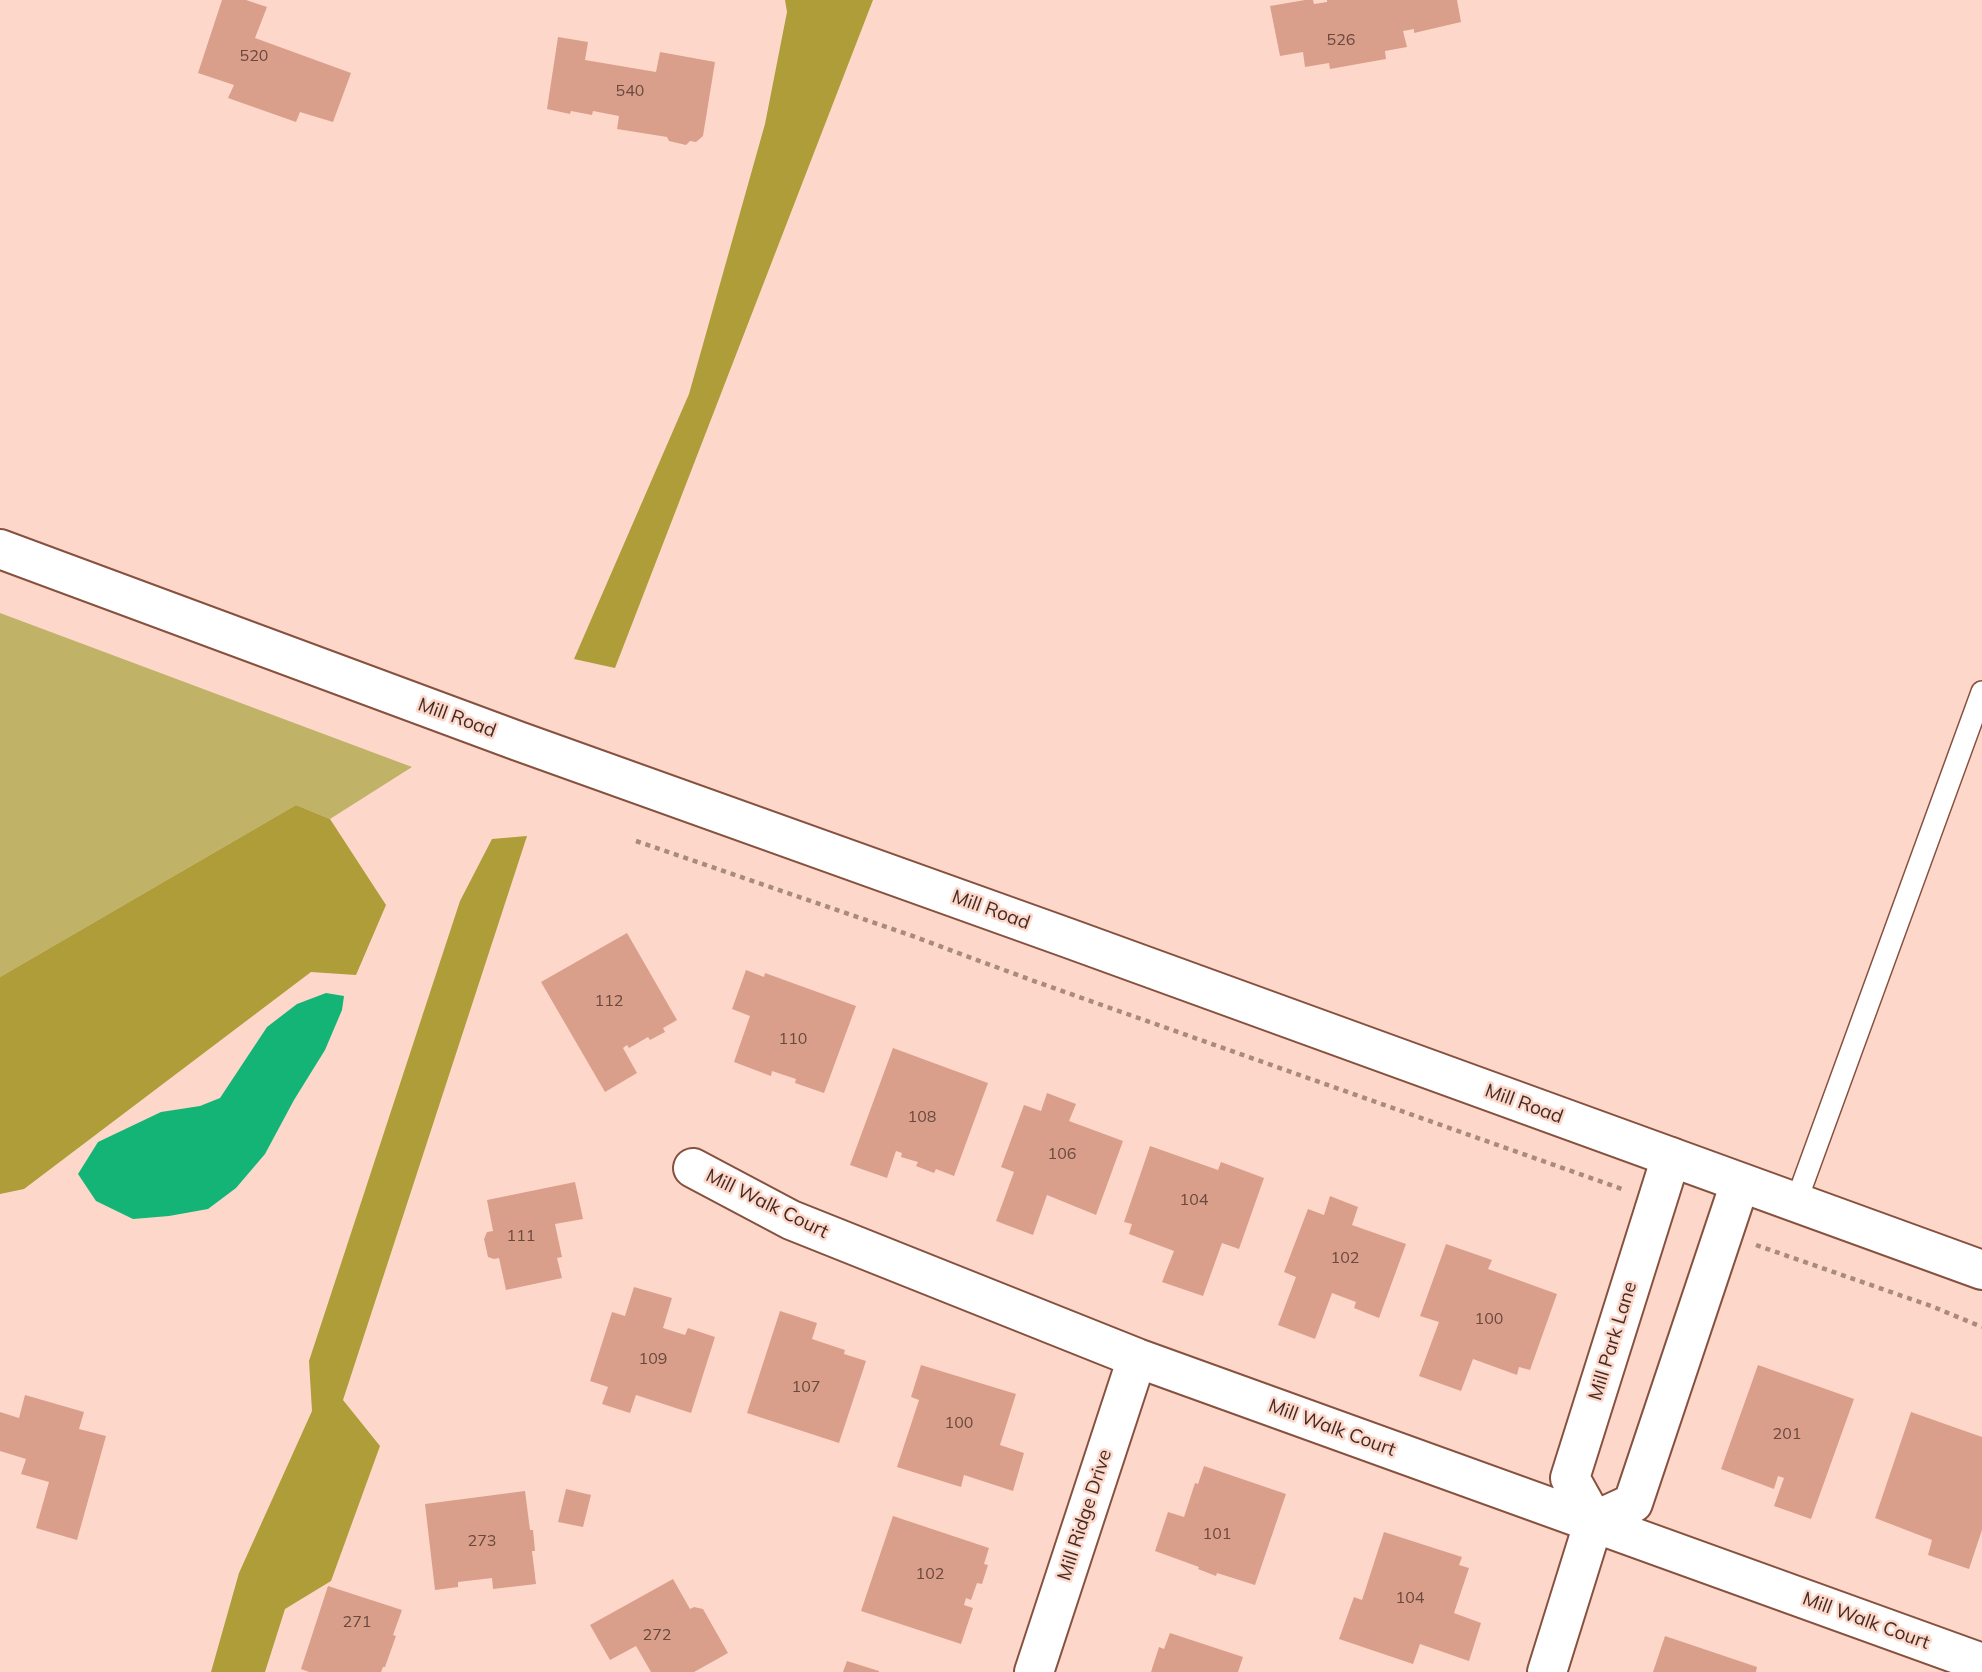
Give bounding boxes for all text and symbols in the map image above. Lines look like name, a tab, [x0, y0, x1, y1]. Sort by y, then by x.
house number: 526	[1327, 30, 1355, 50]
house number: 520	[240, 46, 268, 66]
house number: 540	[616, 81, 644, 101]
street label: Mill Road	[415, 693, 499, 743]
street label: Mill Road	[949, 885, 1033, 935]
house number: 112	[595, 991, 623, 1011]
house number: 110	[779, 1029, 807, 1049]
street label: Mill Road	[1482, 1079, 1566, 1129]
house number: 108	[908, 1107, 936, 1127]
house number: 106	[1048, 1144, 1076, 1164]
street label: Mill Walk Court	[702, 1164, 832, 1244]
house number: 104	[1180, 1190, 1208, 1210]
house number: 111	[507, 1226, 535, 1246]
house number: 102	[1331, 1248, 1359, 1268]
street label: Mill Park Lane	[1584, 1279, 1642, 1403]
house number: 100	[1475, 1309, 1503, 1329]
house number: 109	[639, 1349, 667, 1369]
house number: 107	[792, 1377, 820, 1397]
street label: Mill Walk Court	[1265, 1394, 1399, 1462]
house number: 100	[945, 1413, 973, 1433]
house number: 201	[1773, 1424, 1801, 1444]
street label: Mill Ridge Drive	[1053, 1447, 1117, 1583]
house number: 101	[1203, 1524, 1231, 1544]
house number: 273	[468, 1531, 496, 1551]
house number: 102	[916, 1564, 944, 1584]
street label: Mill Walk Court	[1799, 1587, 1933, 1655]
house number: 104	[1396, 1588, 1424, 1608]
house number: 271	[343, 1612, 371, 1632]
house number: 272	[643, 1625, 671, 1645]

